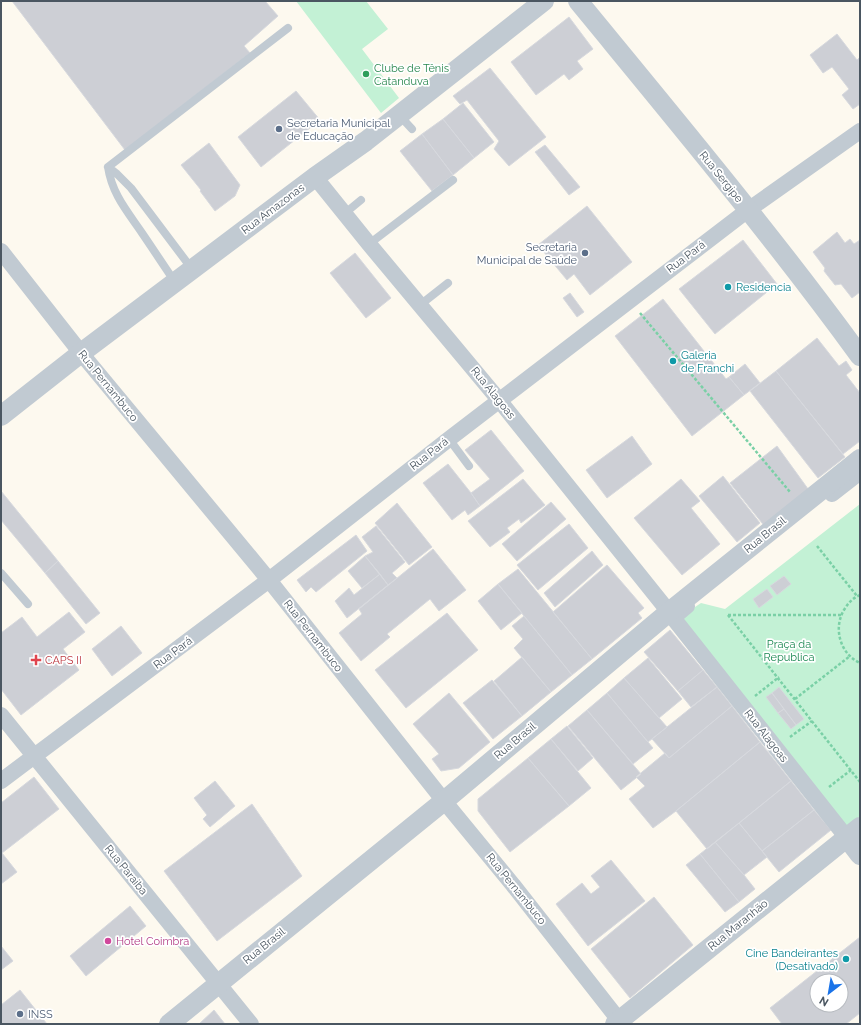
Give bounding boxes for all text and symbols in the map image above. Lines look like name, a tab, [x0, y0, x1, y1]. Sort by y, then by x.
place label: Clube de Tênis Catanduva	[374, 62, 449, 88]
marker: Clube de Tênis Catanduva	[361, 69, 371, 79]
place label: Secretaria Municipal de Educação	[287, 117, 390, 143]
marker: Secretaria Municipal de Educação	[274, 124, 284, 134]
street label: Rua Sergipe	[697, 149, 746, 205]
street label: Rua Amazonas	[239, 181, 307, 237]
street label: Rua Pará	[664, 238, 708, 276]
place label: Secretaria Municipal de Saúde	[477, 241, 578, 267]
marker: Secretaria Municipal de Saúde	[580, 248, 590, 258]
place label: Residencia	[736, 281, 791, 294]
marker: Residencia	[723, 282, 733, 292]
street label: Rua Pernambuco	[75, 348, 141, 425]
place label: Galeria de Franchi	[681, 349, 734, 375]
marker: Galeria de Franchi	[668, 356, 678, 366]
street label: Rua Alagoas	[468, 364, 518, 422]
street label: Rua Pará	[407, 435, 451, 473]
street label: Rua Brasil	[741, 514, 789, 556]
street label: Rua Pernambuco	[281, 597, 345, 675]
street label: Rua Pará	[151, 634, 195, 672]
park label: Praça da Republica	[764, 638, 815, 664]
marker: CAPS II	[30, 654, 42, 666]
place label: CAPS II	[45, 654, 82, 667]
street label: Rua Alagoas	[741, 707, 791, 765]
street label: Rua Brasil	[492, 720, 538, 762]
street label: Rua Paraiba	[102, 843, 150, 897]
street label: Rua Pernambuco	[483, 851, 549, 928]
street label: Rua Maranhão	[705, 897, 771, 953]
street label: Rua Brasil	[240, 925, 288, 967]
place label: Hotel Coimbra	[116, 935, 189, 948]
marker: Hotel Coimbra	[103, 936, 113, 946]
place label: Cine Bandeirantes (Desativado)	[745, 947, 838, 973]
marker: Cine Bandeirantes (Desativado)	[841, 954, 851, 964]
north arrow	[809, 973, 849, 1013]
text: N	[817, 993, 831, 1009]
place label: INSS	[28, 1008, 53, 1021]
marker: INSS	[15, 1009, 25, 1019]

